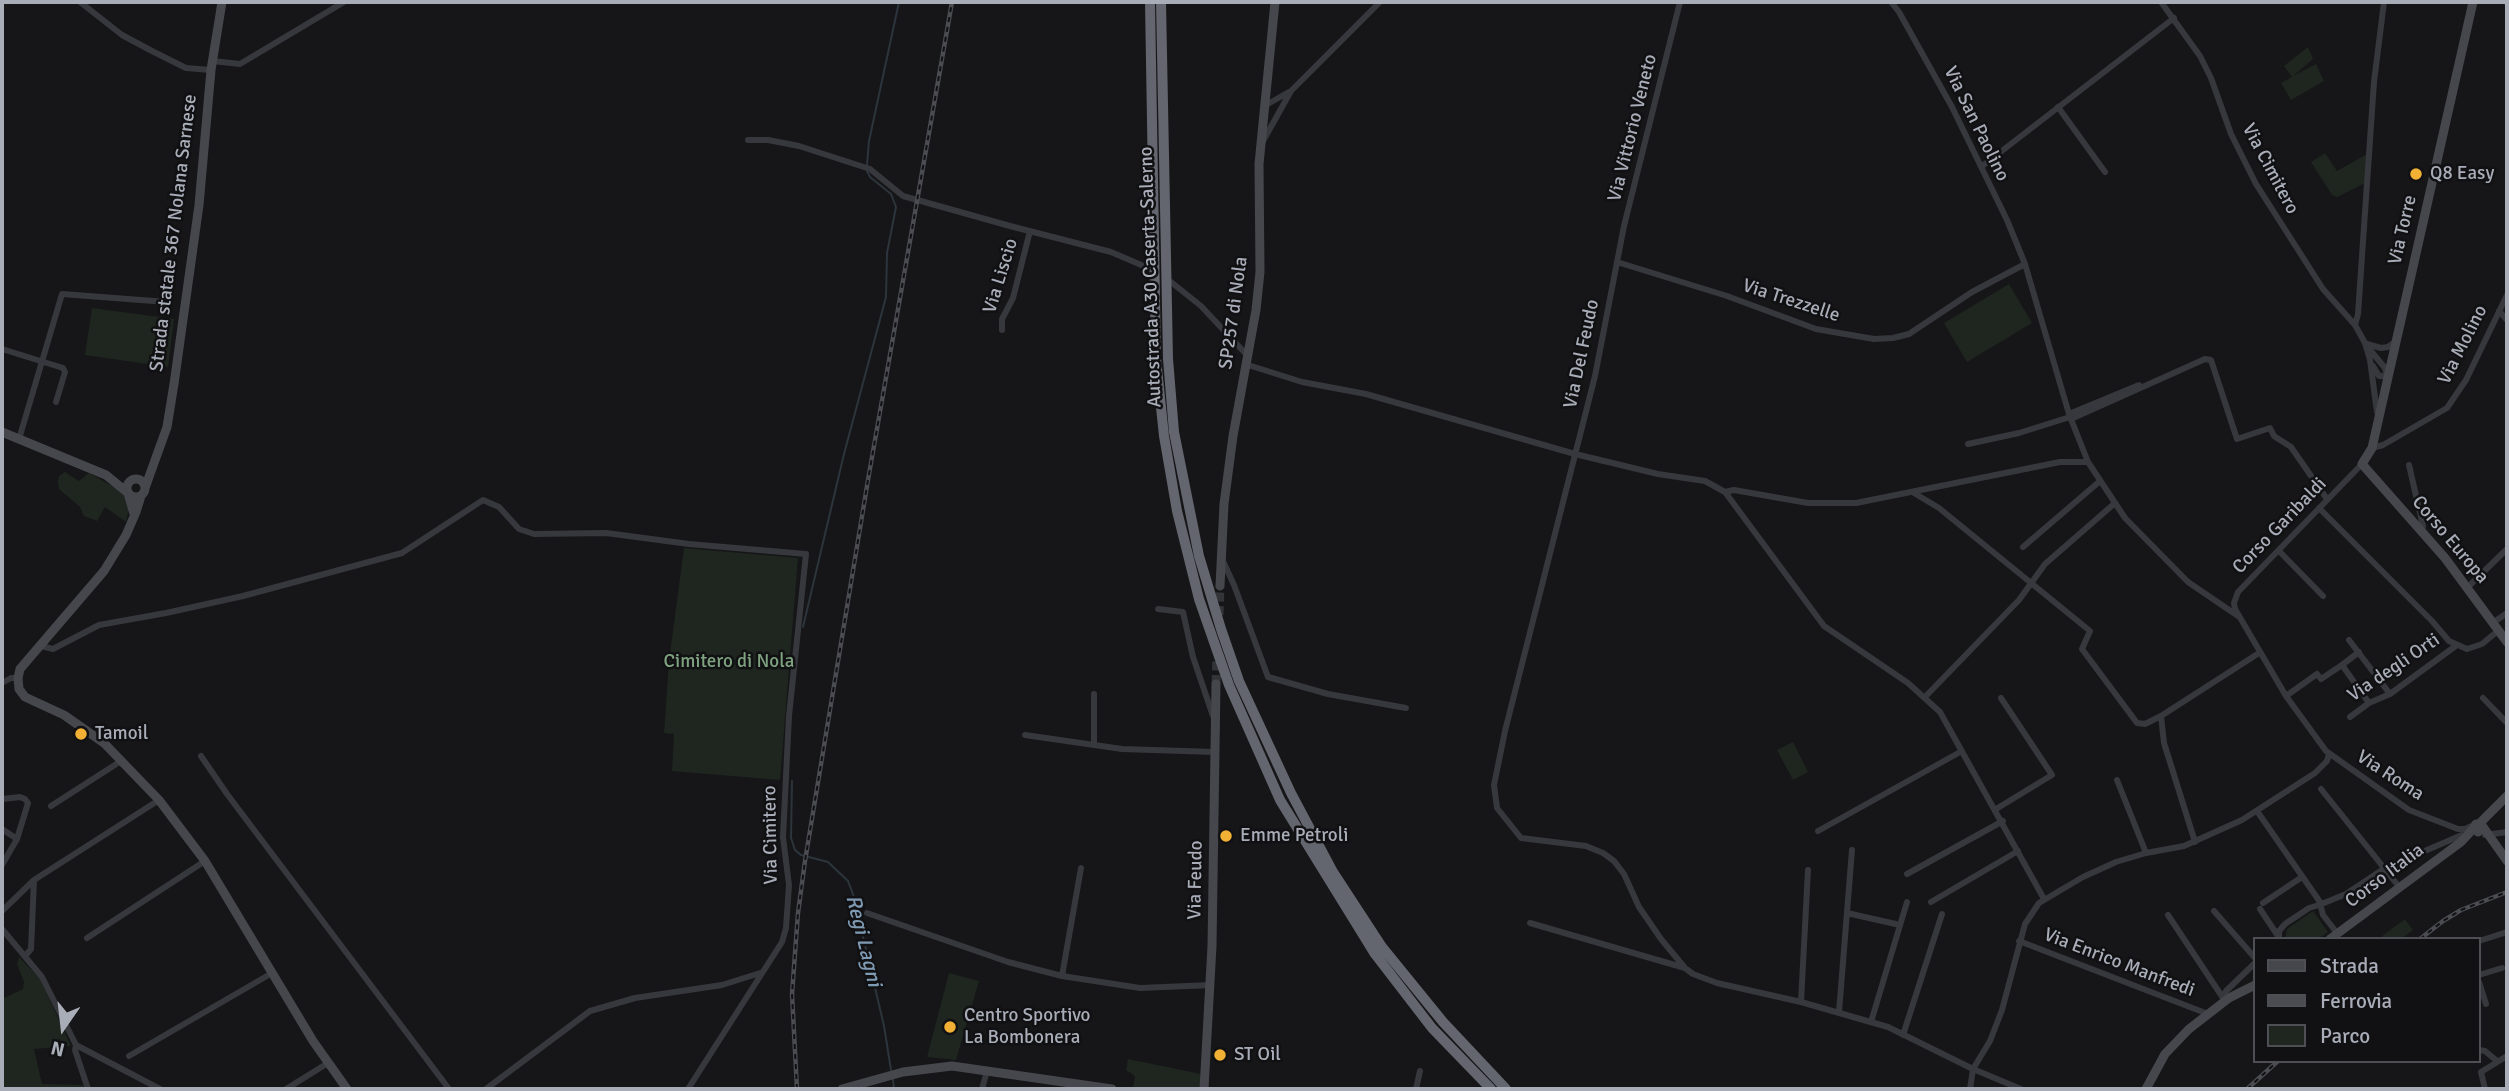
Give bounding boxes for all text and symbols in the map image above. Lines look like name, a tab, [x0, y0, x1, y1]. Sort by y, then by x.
street label: Via Vittorio Veneto	[1604, 52, 1662, 204]
street label: Via San Paolino	[1938, 63, 2014, 185]
street label: Strada statale 367 Nolana Sarnese	[146, 93, 202, 373]
street label: Via Cimitero	[2237, 120, 2303, 218]
street label: Autostrada A30 Caserta-Salerno	[1135, 146, 1167, 408]
place label: Q8 Easy	[2430, 163, 2494, 185]
marker: Q8 Easy	[2408, 166, 2424, 182]
street label: Via Torre	[2384, 193, 2422, 267]
street label: Via Liscio	[979, 236, 1023, 316]
street label: SP257 di Nola	[1215, 255, 1253, 371]
street label: Via Trezzelle	[1739, 275, 1843, 327]
street label: Via Del Feudo	[1559, 298, 1605, 410]
street label: Via Molino	[2433, 302, 2493, 388]
street label: Corso Garibaldi	[2228, 473, 2332, 579]
street label: Corso Europa	[2407, 491, 2493, 589]
street label: Via degli Orti	[2344, 629, 2444, 707]
park label: Cimitero di Nola	[664, 651, 794, 673]
place label: Tamoil	[95, 723, 148, 745]
marker: Tamoil	[73, 726, 89, 742]
street label: Via Roma	[2352, 746, 2428, 806]
street label: Via Cimitero	[759, 785, 783, 885]
place label: Emme Petroli	[1240, 825, 1348, 847]
marker: Emme Petroli	[1218, 828, 1234, 844]
street label: Corso Italia	[2341, 839, 2429, 913]
street label: Via Feudo	[1184, 840, 1208, 920]
water label: Regi Lagni	[839, 892, 887, 990]
street label: Via Enrico Manfredi	[2040, 924, 2198, 1002]
legend	[2254, 937, 2481, 1063]
text: Strada	[2320, 953, 2379, 979]
text: Ferrovia	[2320, 988, 2392, 1014]
north arrow	[28, 993, 98, 1063]
place label: Centro Sportivo La Bombonera	[964, 1005, 1090, 1049]
marker: Centro Sportivo La Bombonera	[942, 1019, 958, 1035]
text: Parco	[2320, 1023, 2370, 1049]
text: N	[49, 1035, 67, 1062]
place label: ST Oil	[1234, 1044, 1281, 1066]
marker: ST Oil	[1212, 1047, 1228, 1063]

